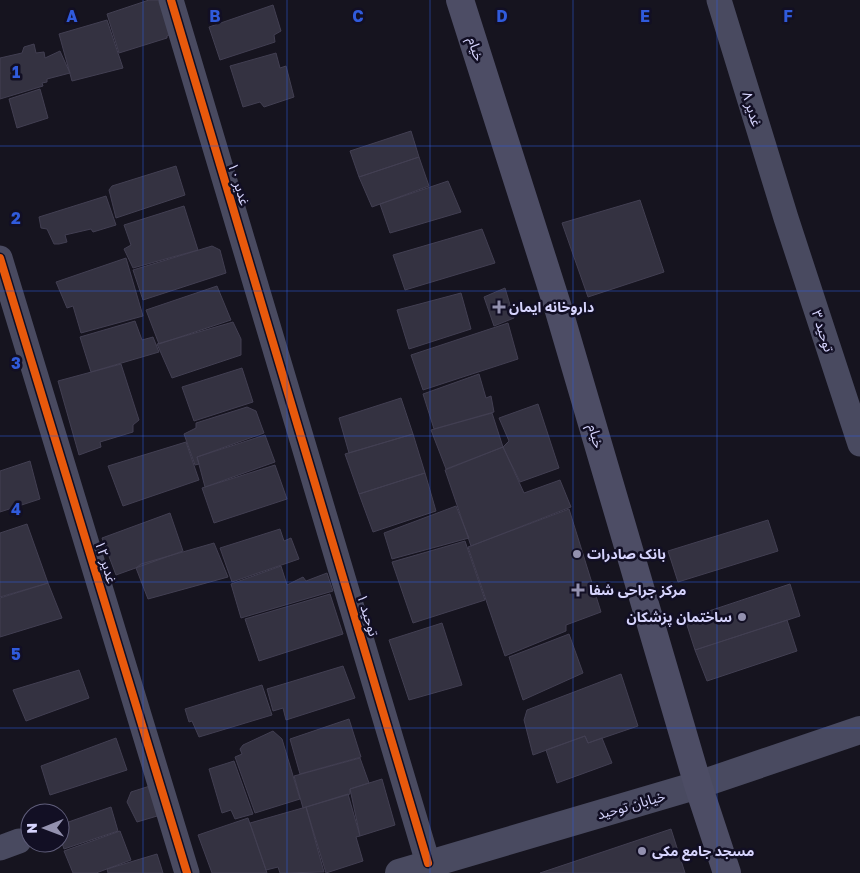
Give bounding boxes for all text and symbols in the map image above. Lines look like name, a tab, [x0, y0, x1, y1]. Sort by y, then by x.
text: A	[66, 6, 78, 26]
text: B	[209, 6, 221, 26]
text: C	[352, 6, 364, 26]
text: D	[496, 6, 508, 26]
text: E	[640, 6, 650, 26]
text: F	[783, 6, 793, 26]
street label: خیام	[462, 35, 488, 64]
text: 1	[12, 62, 20, 82]
street label: غدیر ۸	[738, 89, 766, 129]
street label: غدیر ۱۰	[224, 160, 254, 208]
text: 2	[11, 208, 21, 228]
place label: داروخانه ایمان	[509, 298, 594, 316]
marker: داروخانه ایمان	[493, 301, 505, 313]
street label: توحید ۳	[808, 308, 838, 354]
text: 3	[11, 353, 21, 373]
street label: خیام	[582, 422, 608, 451]
text: 4	[11, 499, 21, 519]
street label: غدیر ۱۲	[91, 538, 121, 586]
place label: بانک صادرات	[587, 545, 666, 563]
marker: بانک صادرات	[571, 548, 583, 560]
place label: مرکز جراحی شفا	[589, 581, 686, 599]
marker: مرکز جراحی شفا	[571, 583, 585, 597]
street label: توحید ۱	[353, 592, 383, 638]
place label: ساختمان پزشکان	[627, 608, 732, 627]
marker: ساختمان پزشکان	[736, 611, 748, 623]
text: 5	[11, 644, 21, 664]
street label: خیابان توحید	[595, 787, 667, 823]
north arrow	[20, 803, 70, 853]
text: N	[23, 823, 40, 834]
place label: مسجد جامع مکی	[652, 842, 754, 861]
marker: مسجد جامع مکی	[636, 845, 648, 857]

